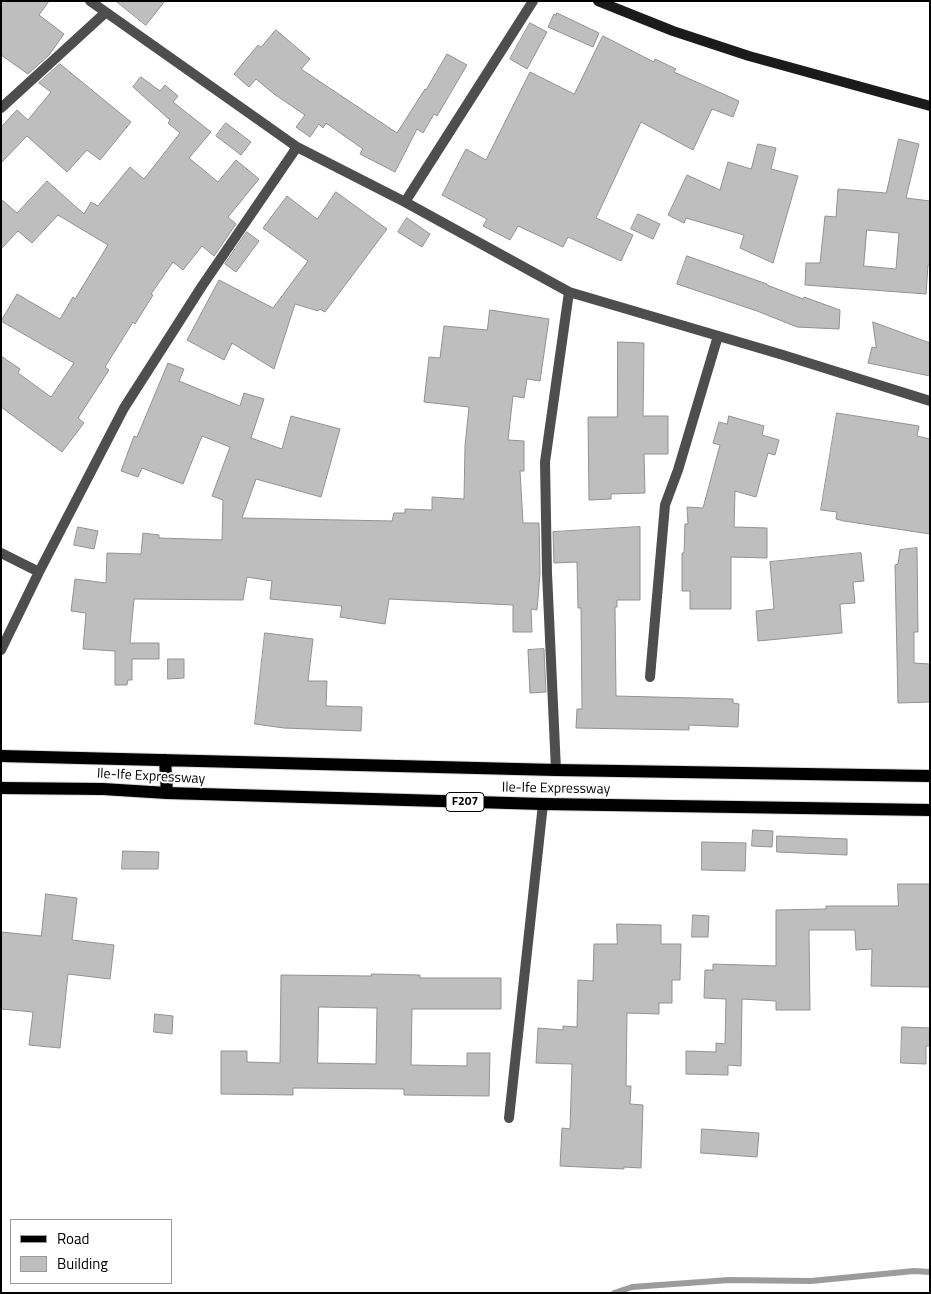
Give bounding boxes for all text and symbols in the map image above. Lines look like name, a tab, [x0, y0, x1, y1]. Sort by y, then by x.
street label: Ile-Ife Expressway	[96, 766, 206, 788]
street label: Ile-Ife Expressway	[502, 780, 610, 798]
road number: F207	[446, 792, 484, 812]
legend	[10, 1219, 172, 1284]
text: Road	[57, 1227, 89, 1250]
text: Building	[57, 1252, 108, 1275]

